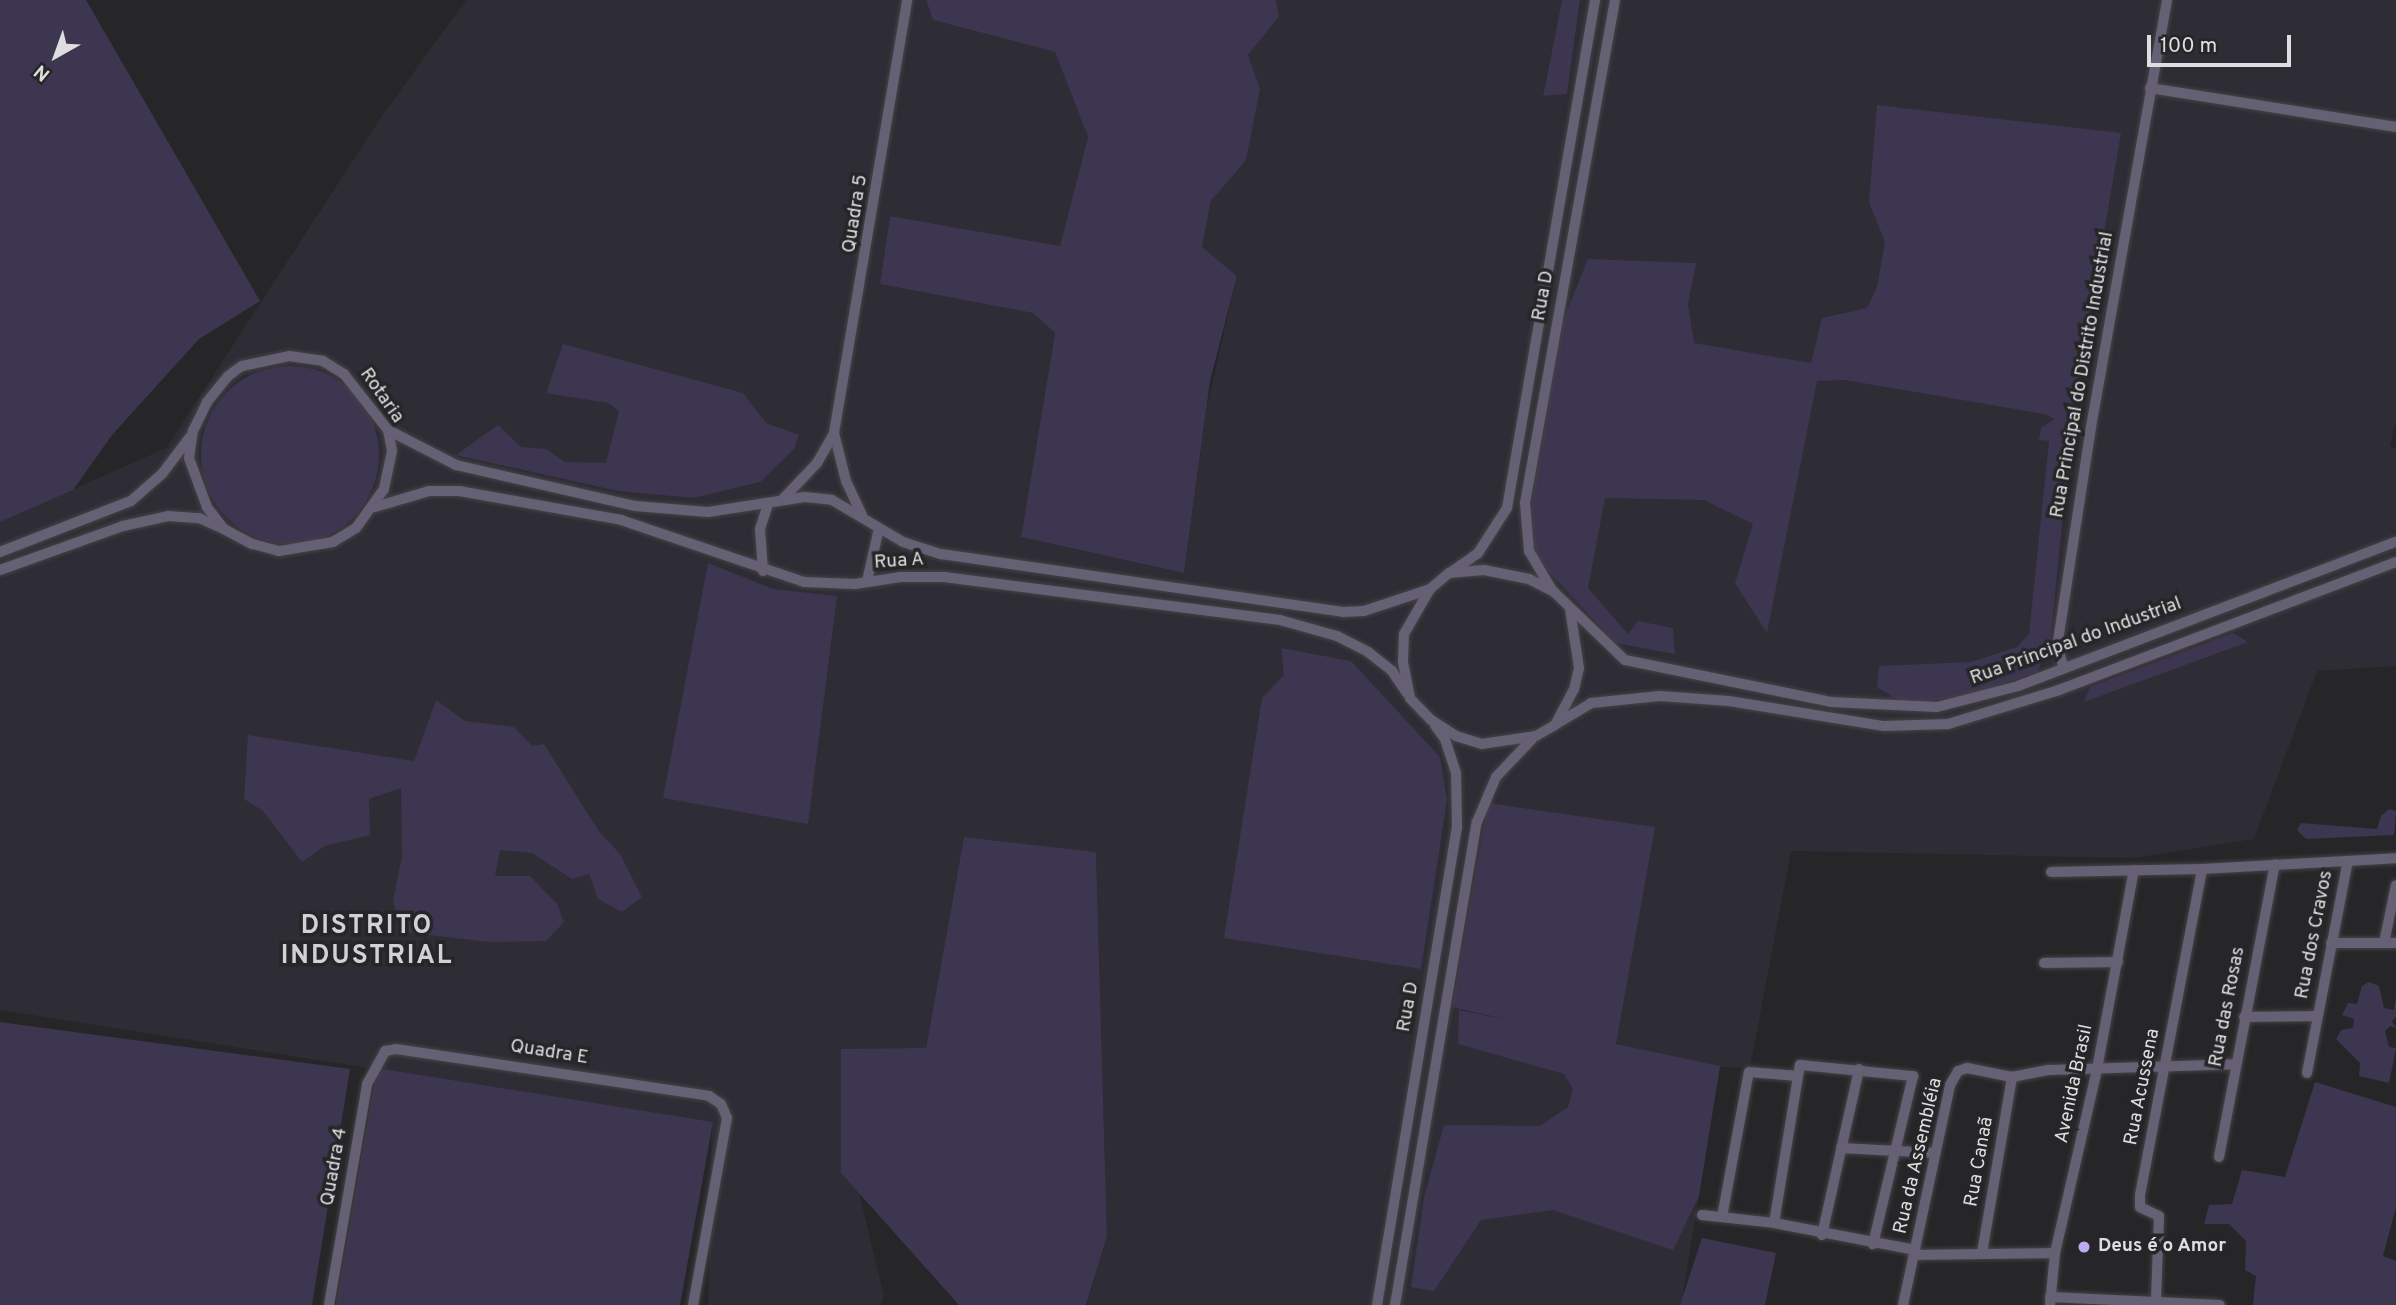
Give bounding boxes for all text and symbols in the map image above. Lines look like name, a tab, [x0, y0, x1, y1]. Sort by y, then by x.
north arrow	[21, 21, 91, 91]
scale bar	[2151, 21, 2294, 65]
text: 100 m	[2160, 33, 2217, 60]
text: N	[30, 59, 55, 86]
street label: Quadra 5	[839, 173, 873, 255]
street label: Rua Principal do Distrito Industrial	[2047, 230, 2119, 520]
street label: Rua D	[1528, 269, 1560, 323]
street label: Rotaria	[354, 364, 408, 428]
street label: Rua A	[873, 549, 925, 575]
street label: Rua Principal do Industrial	[1967, 593, 2185, 691]
street label: Rua dos Cravos	[2291, 869, 2339, 1001]
district label: DISTRITO INDUSTRIAL	[282, 911, 452, 972]
street label: Rua das Rosas	[2205, 945, 2251, 1069]
street label: Rua D	[1393, 980, 1425, 1034]
street label: Avenida Brasil	[2051, 1023, 2099, 1145]
street label: Rua Acussena	[2120, 1026, 2166, 1148]
street label: Quadra E	[508, 1036, 590, 1070]
street label: Rua da Assembléia	[1890, 1075, 1948, 1237]
street label: Rua Canaã	[1961, 1115, 1999, 1209]
street label: Quadra 4	[317, 1126, 353, 1208]
place label: Deus é o Amor	[2098, 1236, 2227, 1258]
marker: Deus é o Amor	[2076, 1239, 2092, 1255]

